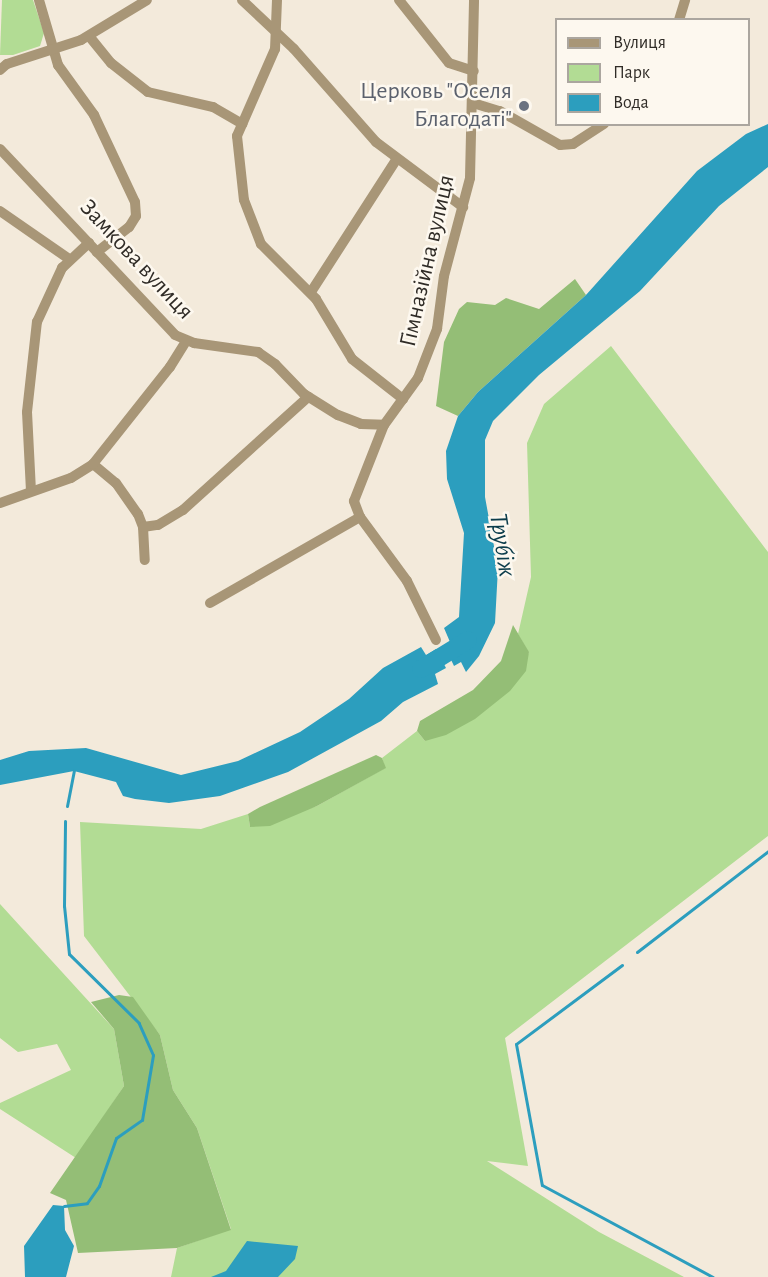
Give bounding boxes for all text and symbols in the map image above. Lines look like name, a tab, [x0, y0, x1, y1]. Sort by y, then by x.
legend	[555, 18, 750, 126]
text: Вулиця	[613, 34, 666, 52]
text: Парк	[613, 64, 650, 82]
place label: Церковь "Оселя Благодаті"	[360, 78, 512, 134]
text: Вода	[613, 94, 649, 112]
marker: Церковь "Оселя Благодаті"	[517, 99, 531, 113]
street label: Гімназійна вулиця	[394, 172, 462, 350]
street label: Замкова вулиця	[73, 194, 199, 326]
water label: Трубіж	[482, 511, 522, 579]

